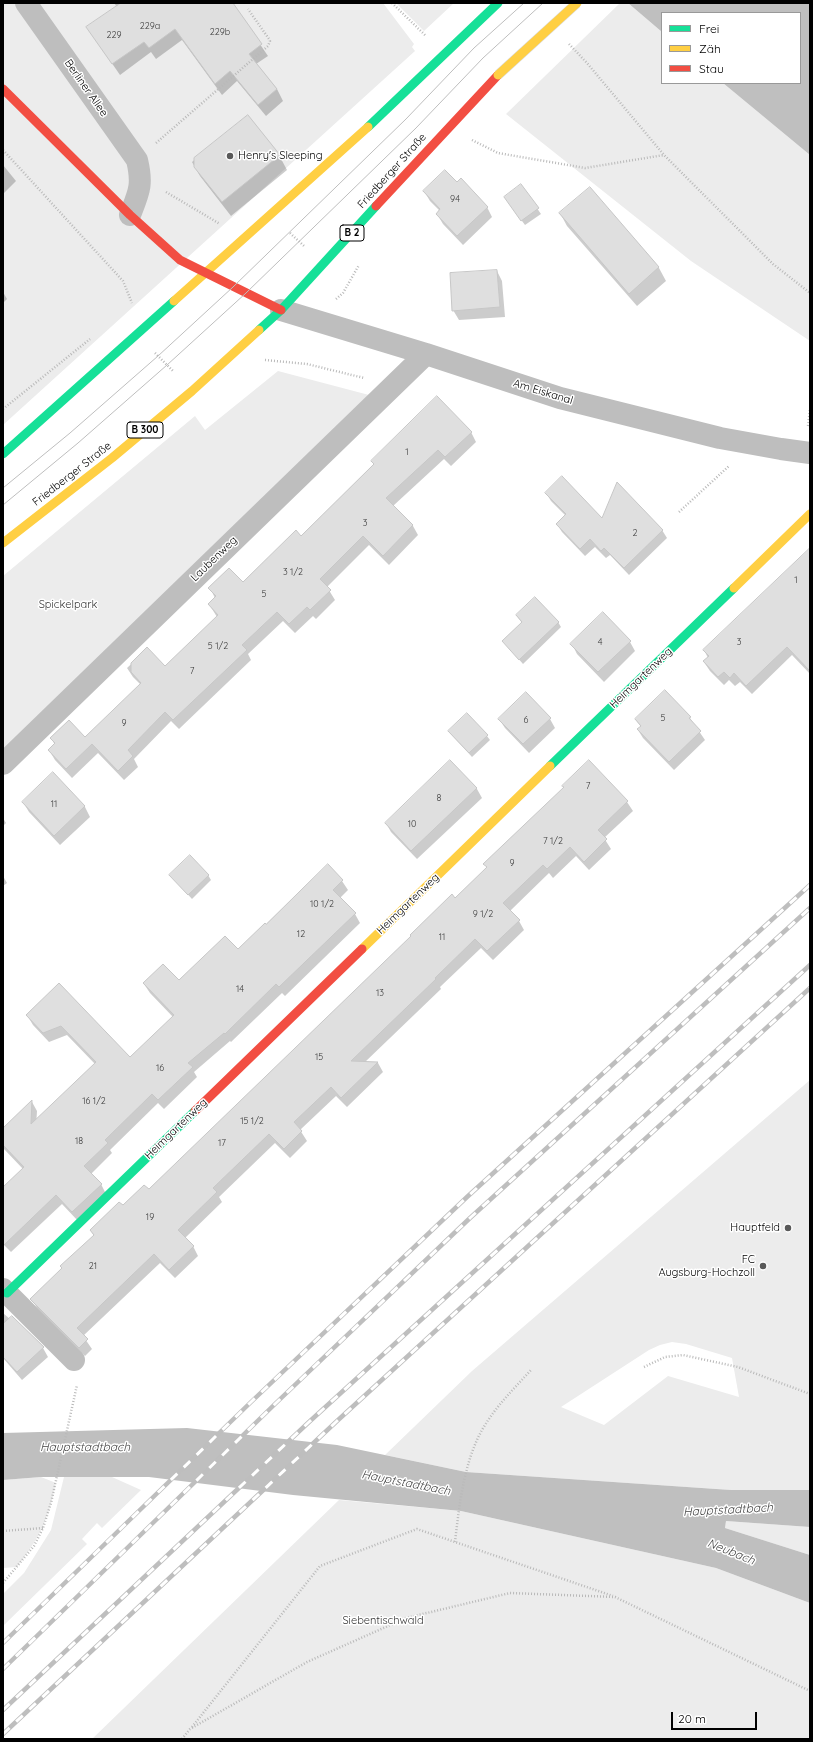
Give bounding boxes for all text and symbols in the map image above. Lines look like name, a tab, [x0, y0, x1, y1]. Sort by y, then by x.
legend	[661, 12, 801, 84]
house number: 229a	[140, 21, 160, 31]
text: Frei	[699, 21, 719, 36]
house number: 229b	[210, 27, 230, 37]
house number: 229	[107, 30, 121, 40]
text: Zäh	[699, 41, 721, 56]
street label: Berliner Allee	[61, 57, 111, 119]
text: Stau	[699, 61, 724, 76]
street label: Friedberger Straße	[355, 131, 429, 211]
place label: Henry's Sleeping	[238, 149, 323, 163]
marker: Henry's Sleeping	[225, 151, 235, 161]
house number: 94	[450, 194, 460, 204]
road number: B 2	[340, 225, 364, 241]
street label: Am Eiskanal	[511, 377, 575, 407]
road number: B 300	[127, 422, 163, 438]
street label: Friedberger Straße	[30, 439, 114, 509]
house number: 1	[405, 447, 409, 457]
house number: 3	[363, 518, 367, 528]
house number: 2	[633, 528, 637, 538]
street label: Laubenweg	[188, 534, 240, 584]
house number: 3 1/2	[283, 567, 303, 577]
house number: 1	[794, 575, 798, 585]
house number: 5	[262, 589, 266, 599]
park label: Spickelpark	[39, 598, 97, 612]
house number: 4	[598, 637, 602, 647]
house number: 3	[737, 637, 741, 647]
house number: 5 1/2	[208, 641, 228, 651]
street label: Heimgartenweg	[607, 645, 675, 711]
house number: 7	[190, 666, 194, 676]
house number: 5	[661, 713, 665, 723]
house number: 6	[524, 715, 528, 725]
house number: 9	[121, 718, 127, 728]
house number: 7	[586, 781, 590, 791]
house number: 8	[437, 793, 441, 803]
house number: 11	[51, 799, 57, 809]
house number: 10	[408, 819, 416, 829]
house number: 7 1/2	[543, 836, 563, 846]
house number: 9	[509, 858, 515, 868]
street label: Heimgartenweg	[374, 871, 442, 937]
house number: 10 1/2	[310, 899, 334, 909]
house number: 9 1/2	[473, 909, 493, 919]
house number: 12	[297, 929, 305, 939]
house number: 11	[439, 932, 445, 942]
house number: 14	[236, 984, 244, 994]
house number: 13	[376, 988, 384, 998]
house number: 15	[315, 1052, 323, 1062]
house number: 16	[156, 1063, 164, 1073]
house number: 16 1/2	[82, 1096, 106, 1106]
street label: Heimgartenweg	[142, 1096, 210, 1162]
house number: 15 1/2	[240, 1116, 264, 1126]
house number: 18	[75, 1136, 83, 1146]
house number: 17	[218, 1138, 226, 1148]
house number: 19	[146, 1212, 154, 1222]
place label: Hauptfeld	[730, 1221, 780, 1235]
marker: Hauptfeld	[783, 1223, 793, 1233]
place label: FC Augsburg-Hochzoll	[658, 1253, 755, 1279]
house number: 21	[89, 1261, 97, 1271]
marker: FC Augsburg-Hochzoll	[758, 1261, 768, 1271]
water label: Hauptstadtbach	[40, 1440, 130, 1454]
water label: Hauptstadtbach	[360, 1467, 452, 1499]
water label: Hauptstadtbach	[683, 1500, 773, 1520]
water label: Neubach	[705, 1536, 757, 1568]
park label: Siebentischwald	[342, 1614, 424, 1628]
scale bar	[673, 1704, 759, 1730]
text: 20 m	[678, 1711, 706, 1726]

